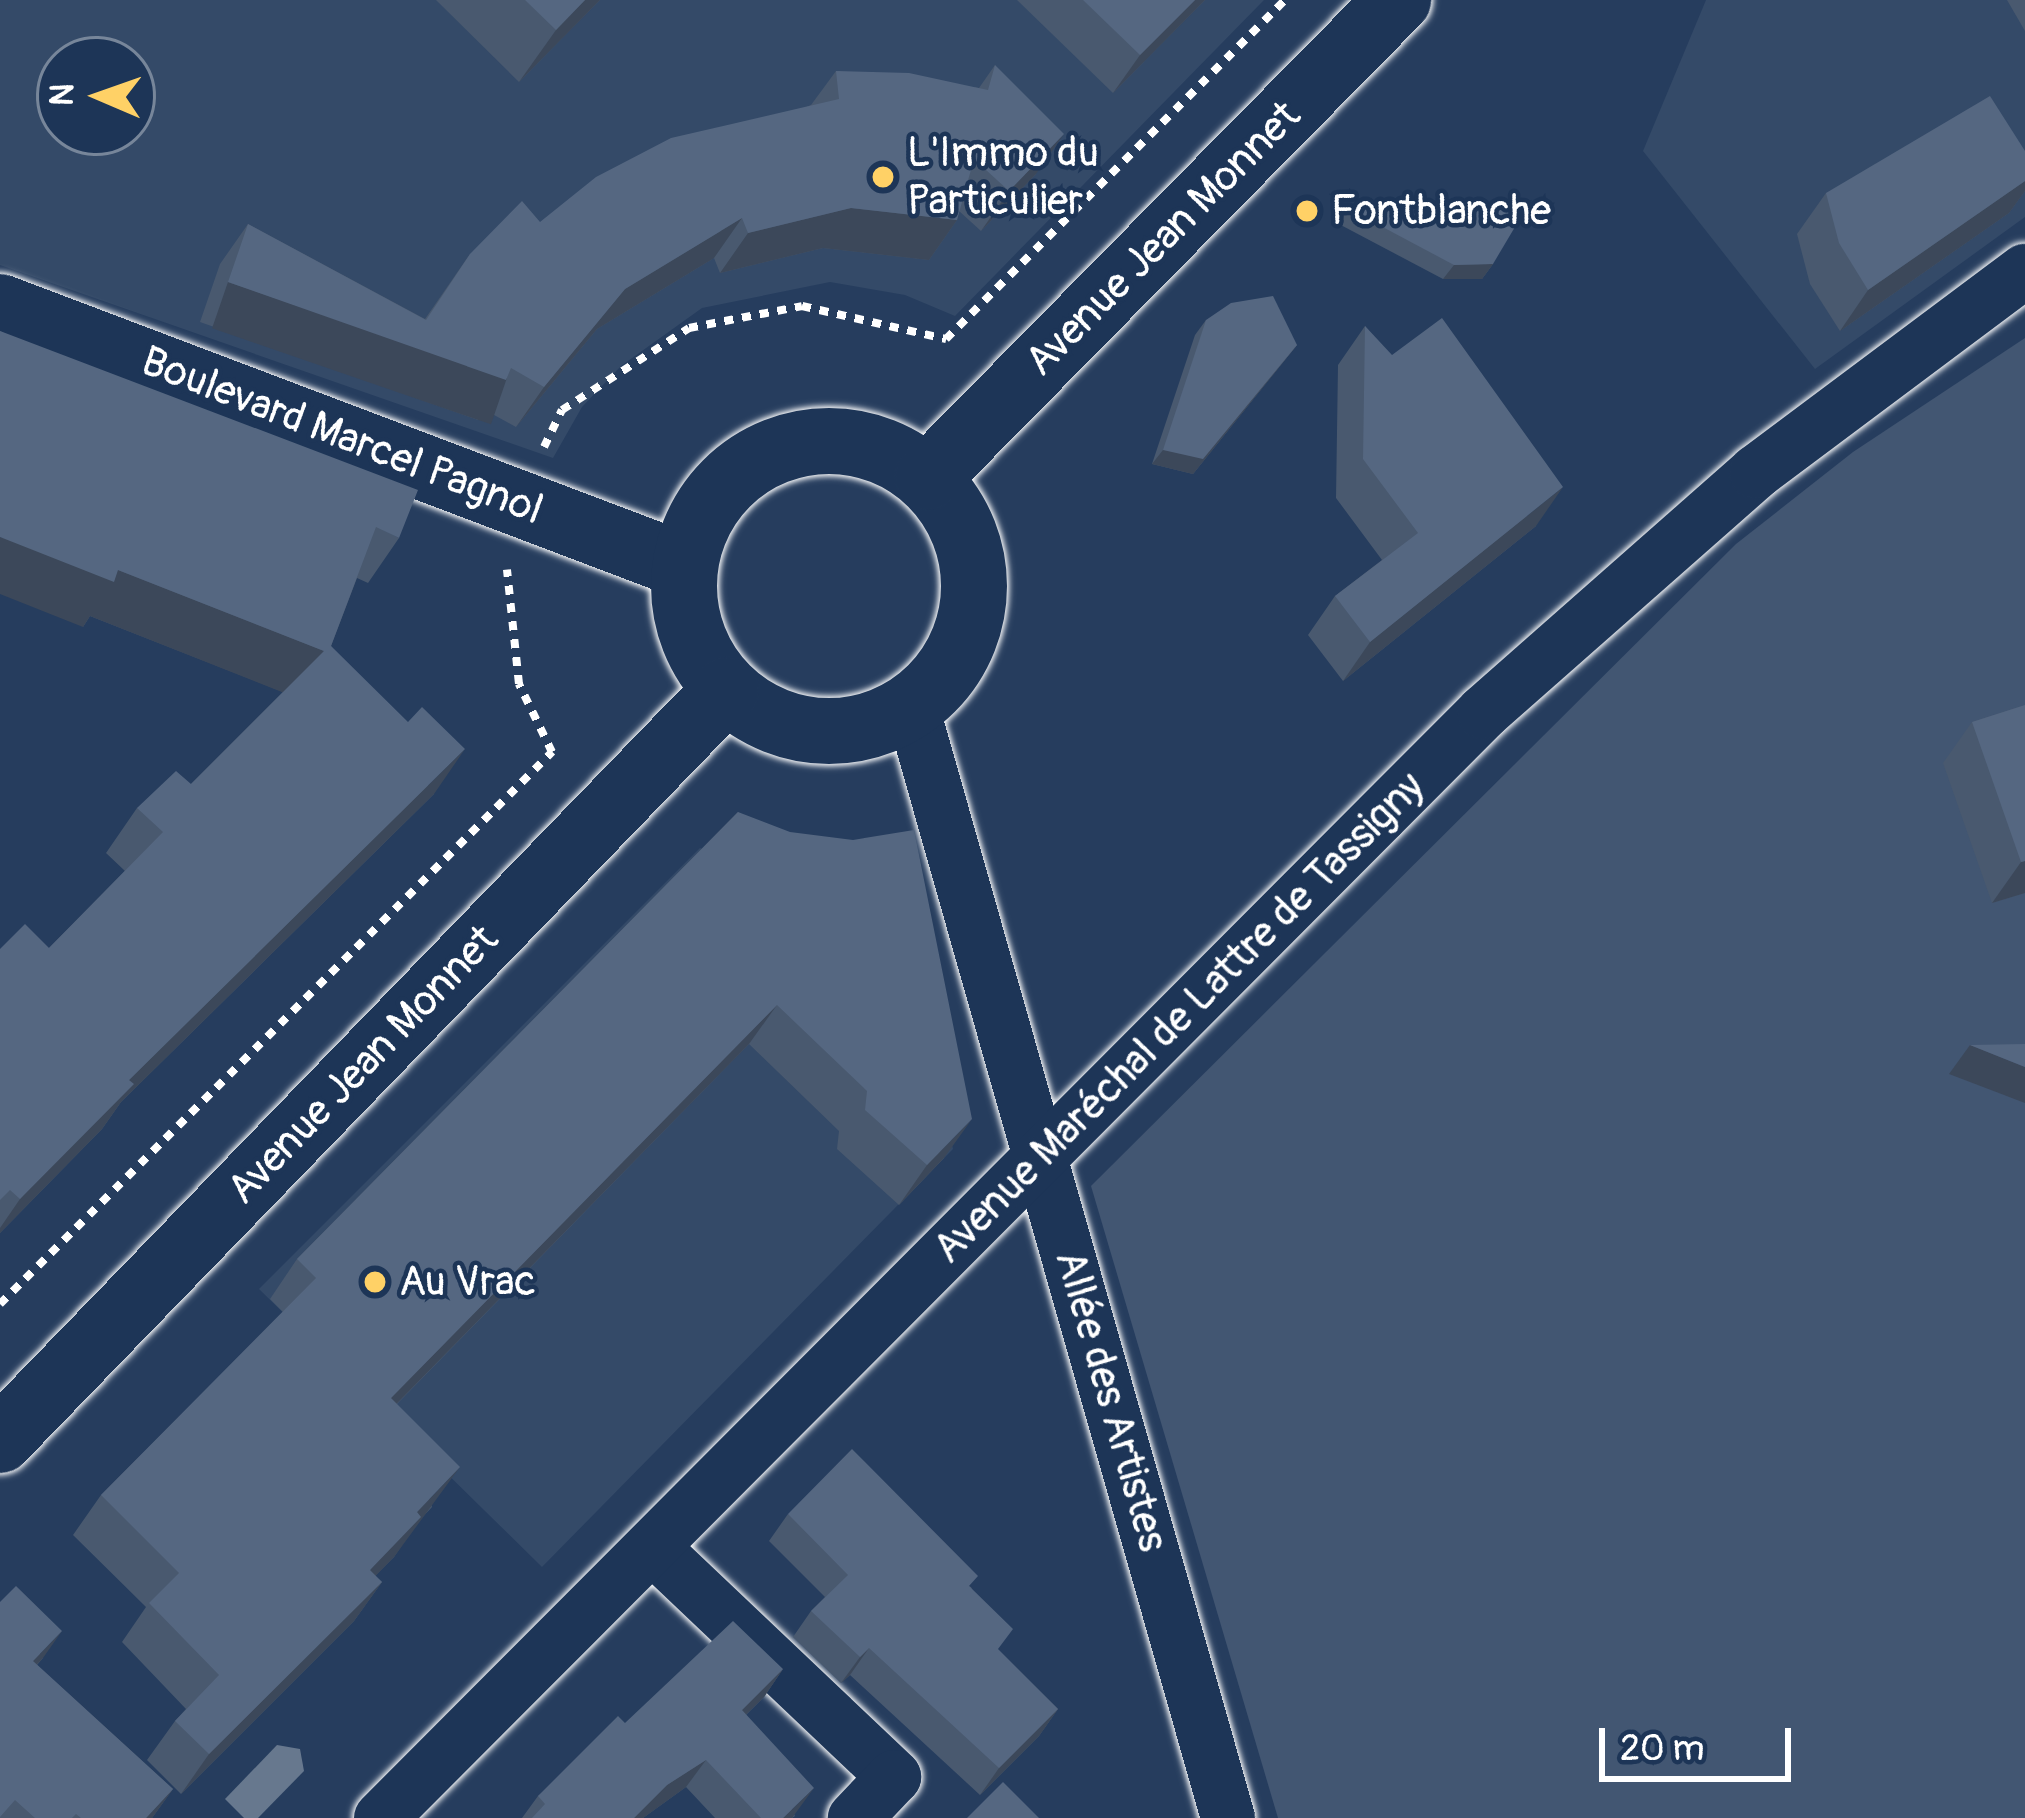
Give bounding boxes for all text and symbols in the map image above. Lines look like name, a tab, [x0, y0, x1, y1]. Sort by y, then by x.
north arrow	[36, 36, 156, 156]
text: N	[42, 83, 83, 107]
street label: Avenue Jean Monnet	[1015, 91, 1311, 387]
place label: L'Immo du Particulier	[907, 128, 1099, 226]
marker: L'Immo du Particulier	[870, 164, 896, 190]
place label: Fontblanche	[1331, 186, 1551, 236]
marker: Fontblanche	[1294, 198, 1320, 224]
street label: Boulevard Marcel Pagnol	[134, 336, 550, 536]
street label: Avenue Maréchal de Lattre de Tassigny	[923, 762, 1435, 1274]
street label: Avenue Jean Monnet	[217, 915, 509, 1215]
street label: Allée des Artistes	[1044, 1245, 1178, 1557]
place label: Au Vrac	[399, 1257, 536, 1307]
marker: Au Vrac	[362, 1269, 388, 1295]
scale bar	[1605, 1704, 1797, 1778]
text: 20 m	[1620, 1726, 1705, 1771]

